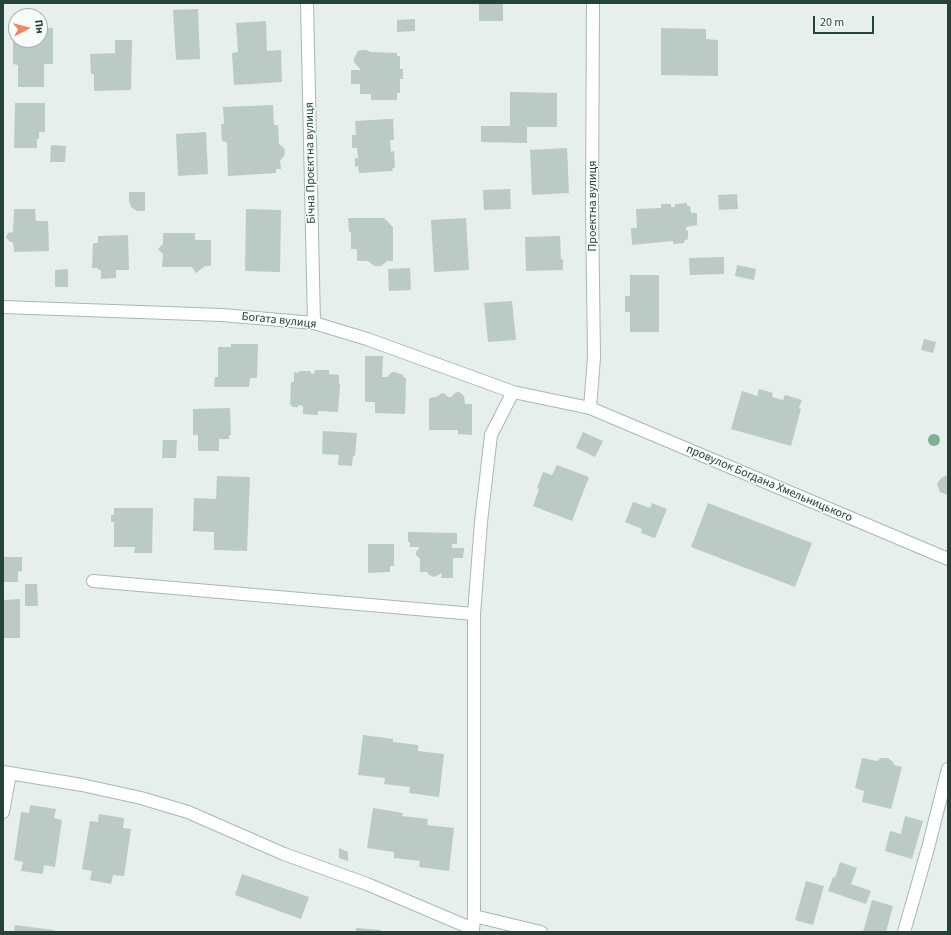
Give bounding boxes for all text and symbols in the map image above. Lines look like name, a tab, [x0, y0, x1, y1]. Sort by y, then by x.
north arrow	[8, 8, 48, 48]
scale bar	[815, 8, 876, 34]
text: 20 m	[820, 14, 844, 31]
text: Пн	[31, 19, 48, 34]
street label: Бічна Проєктна вулиця	[303, 102, 319, 224]
street label: Проектна вулиця	[586, 161, 600, 251]
street label: Богата вулиця	[241, 310, 317, 332]
street label: провулок Богдана Хмельницького	[684, 442, 854, 526]

